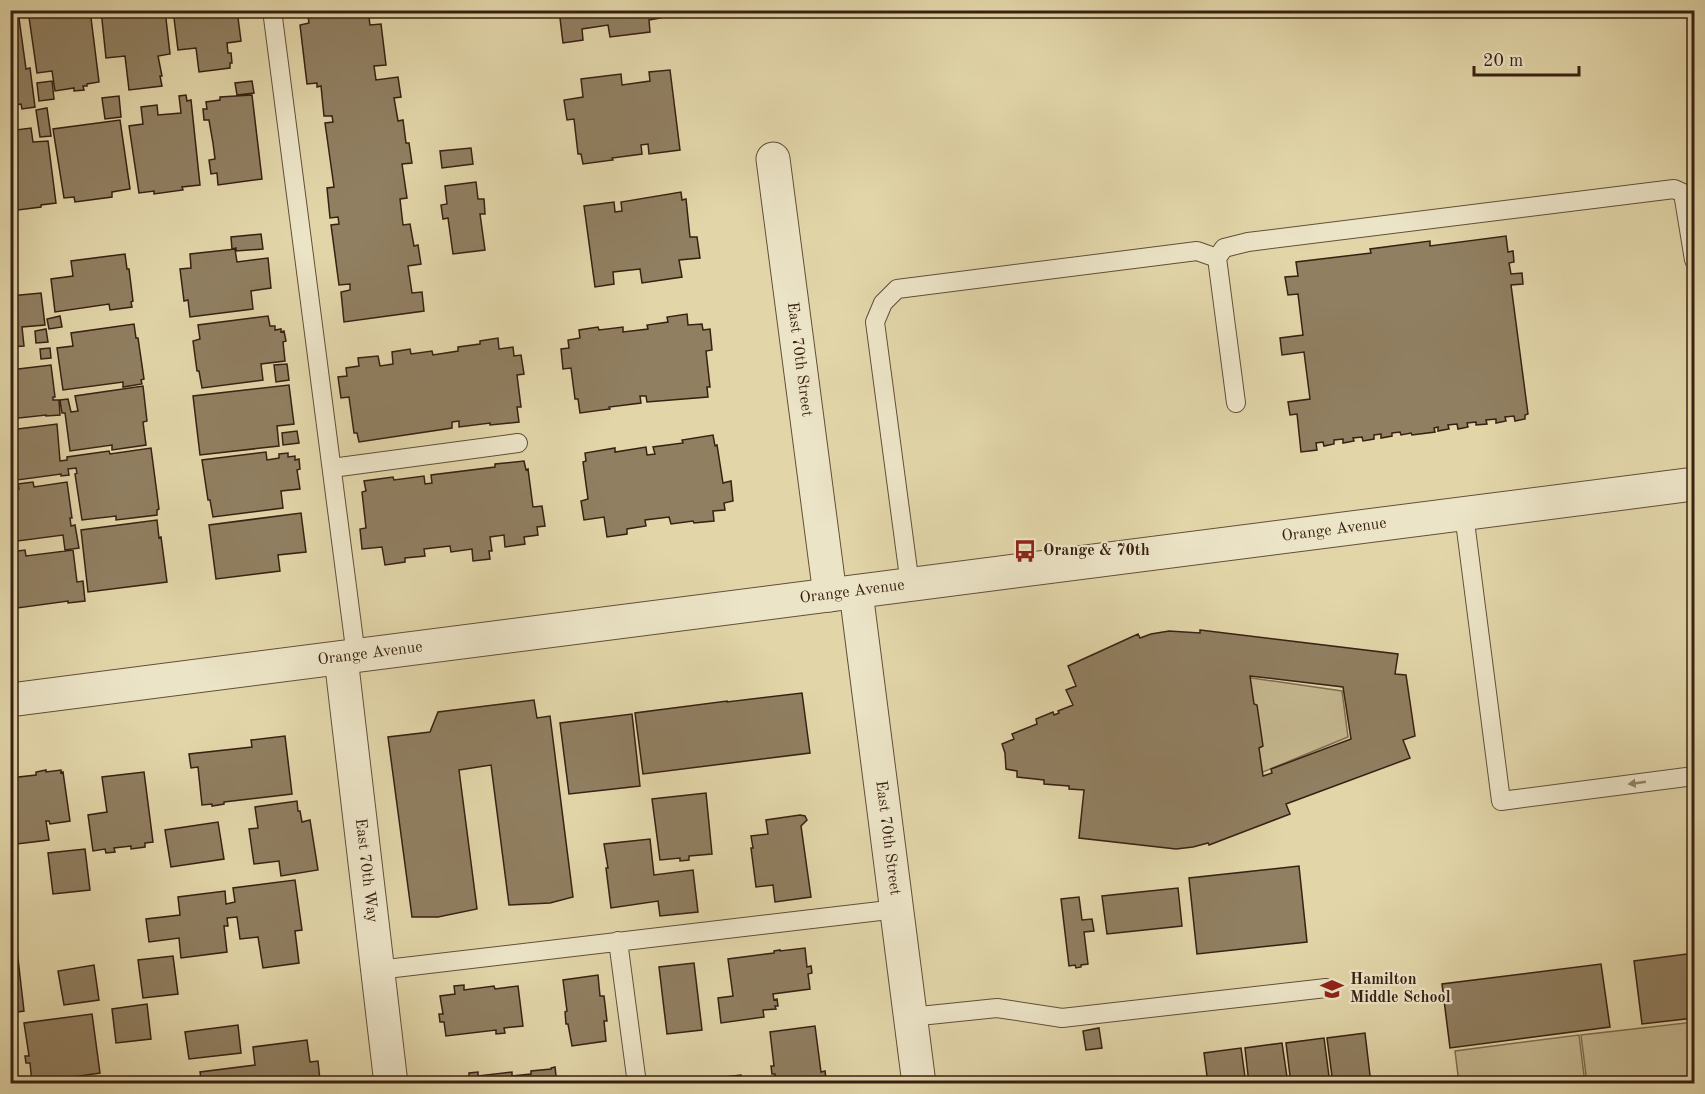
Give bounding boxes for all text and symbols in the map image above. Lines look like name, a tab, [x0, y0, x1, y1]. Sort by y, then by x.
scale bar	[1474, 39, 1579, 77]
text: 20 m	[1483, 52, 1523, 70]
street label: East 70th Street	[784, 301, 815, 418]
street label: Orange Avenue	[1281, 515, 1388, 545]
bus stop icon: Orange & 70th	[1012, 538, 1038, 564]
place label: Orange & 70th	[1043, 543, 1150, 559]
street label: Orange Avenue	[799, 577, 906, 607]
street label: Orange Avenue	[317, 639, 423, 668]
one-way arrow	[1627, 779, 1646, 788]
street label: East 70th Street	[872, 780, 903, 897]
street label: East 70th Way	[352, 817, 380, 924]
place label: Hamilton Middle School	[1350, 972, 1451, 1006]
school or university icon: Hamilton Middle School	[1319, 976, 1345, 1002]

